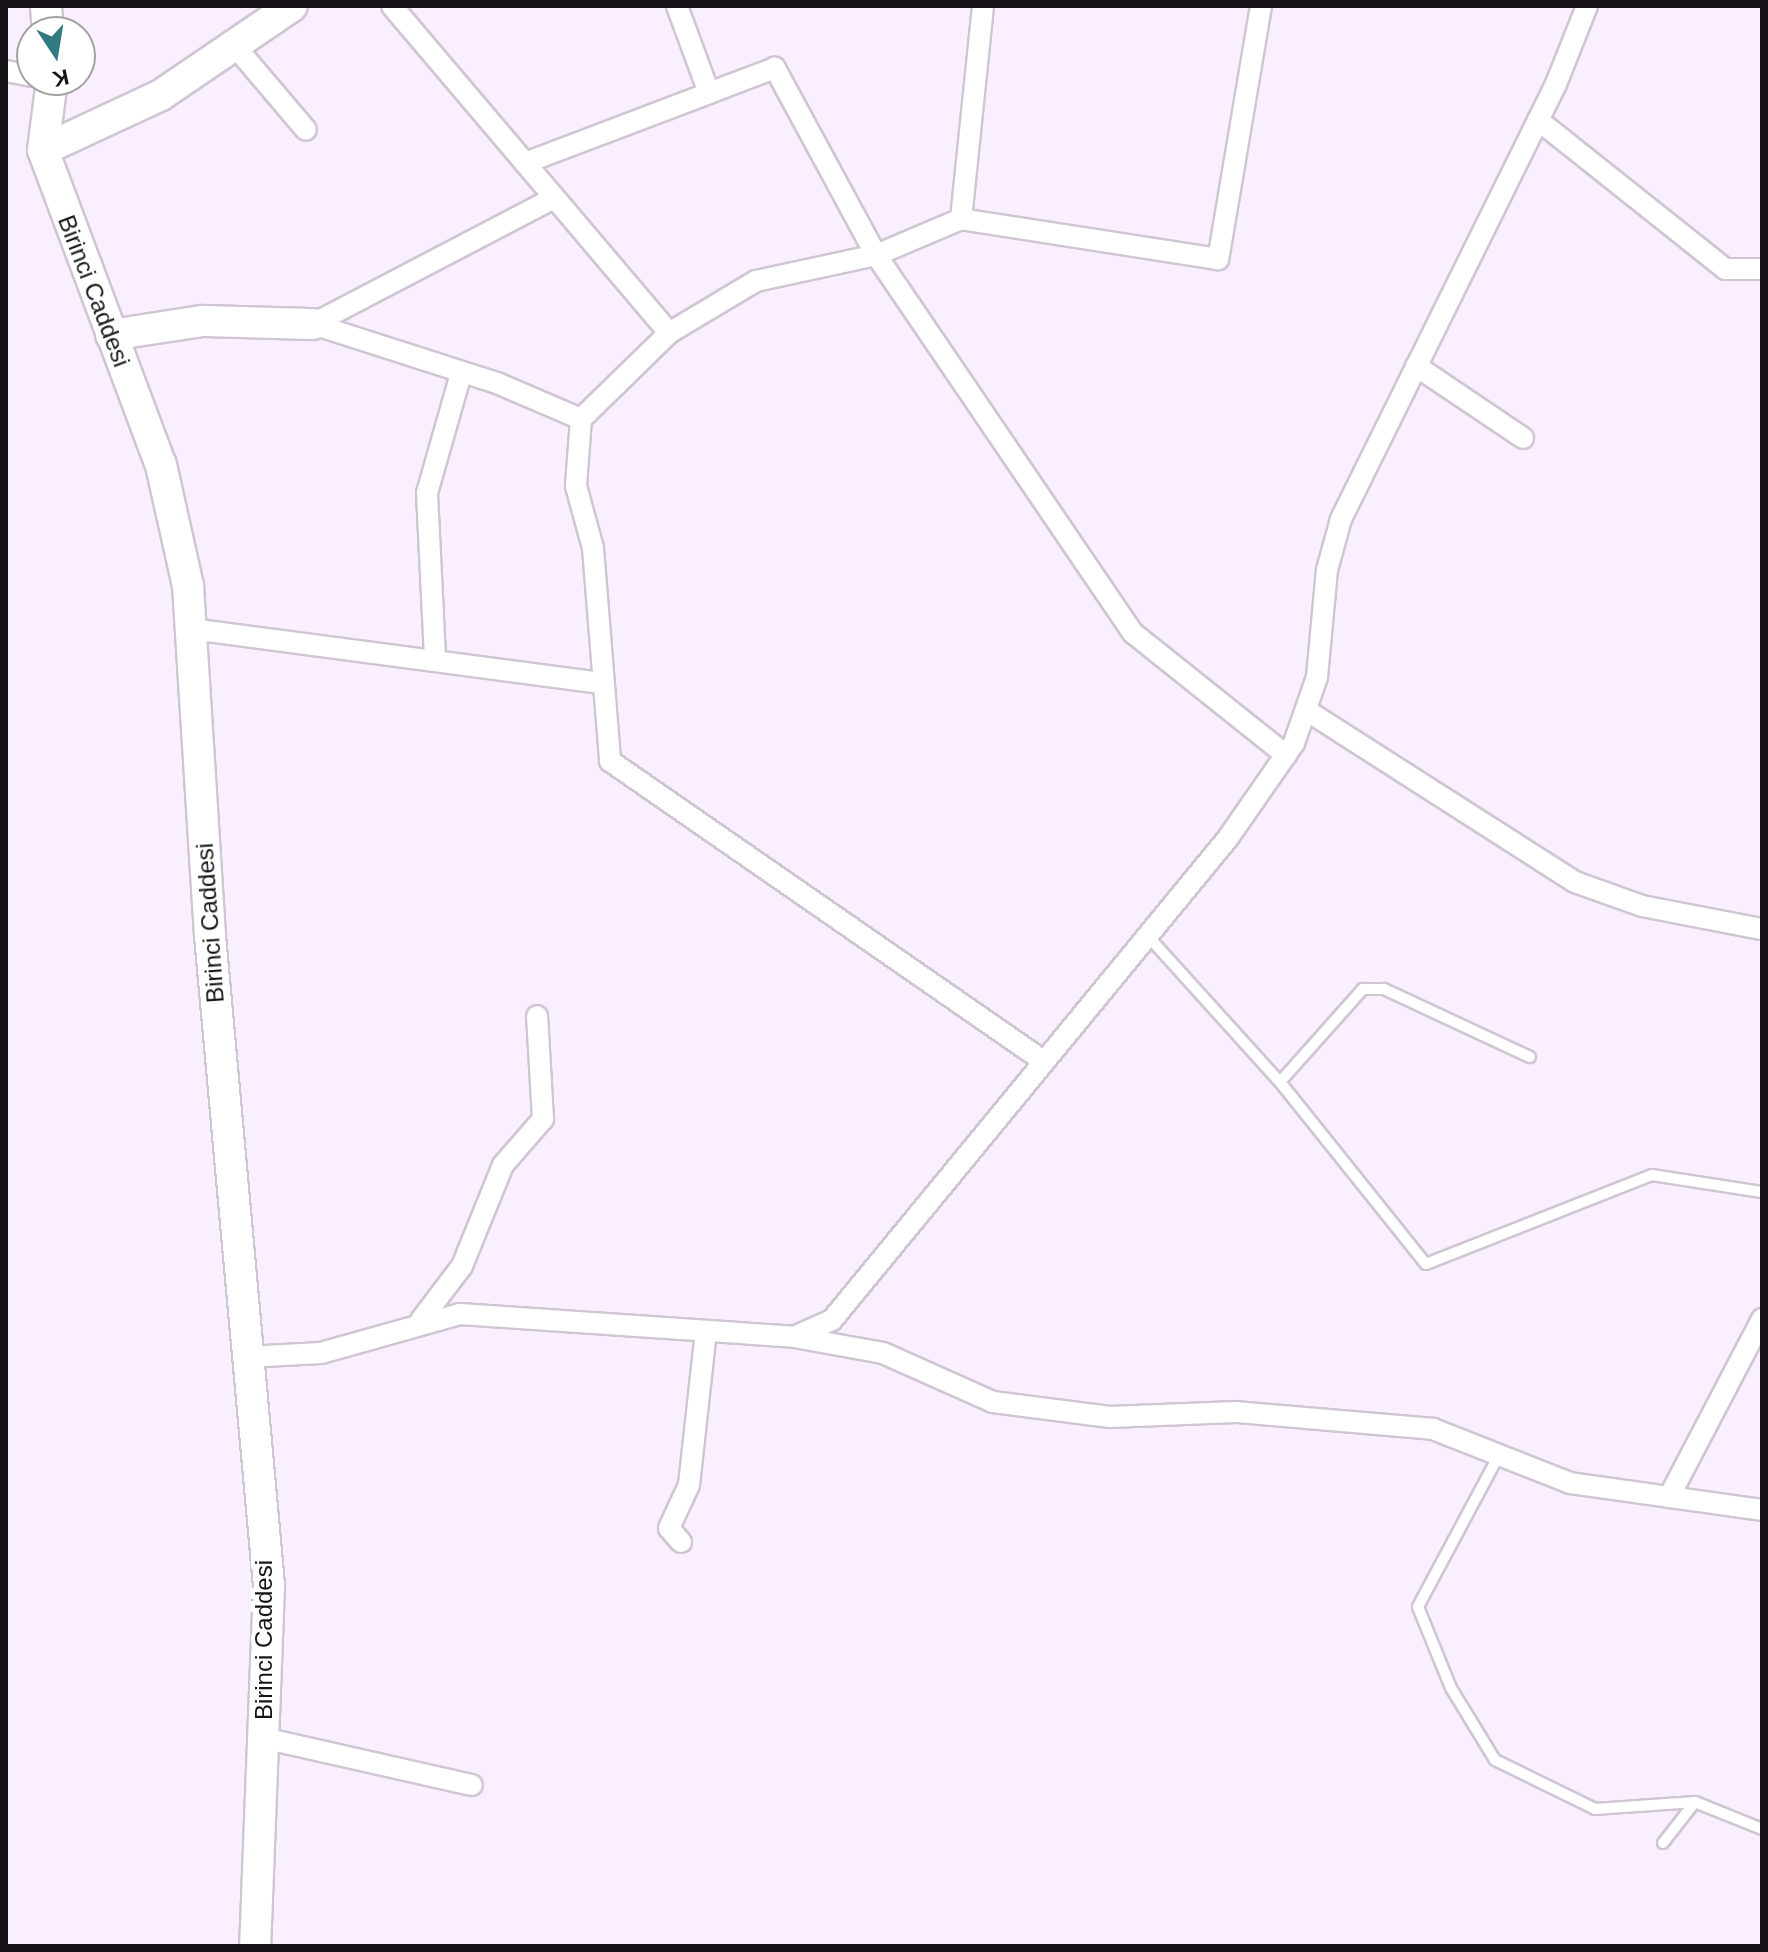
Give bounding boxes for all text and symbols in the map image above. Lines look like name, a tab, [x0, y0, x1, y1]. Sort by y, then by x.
north arrow	[16, 16, 96, 96]
text: K	[50, 64, 71, 92]
street label: Birinci Caddesi	[52, 211, 136, 371]
street label: Birinci Caddesi	[190, 842, 230, 1004]
street label: Birinci Caddesi	[250, 1560, 278, 1720]

